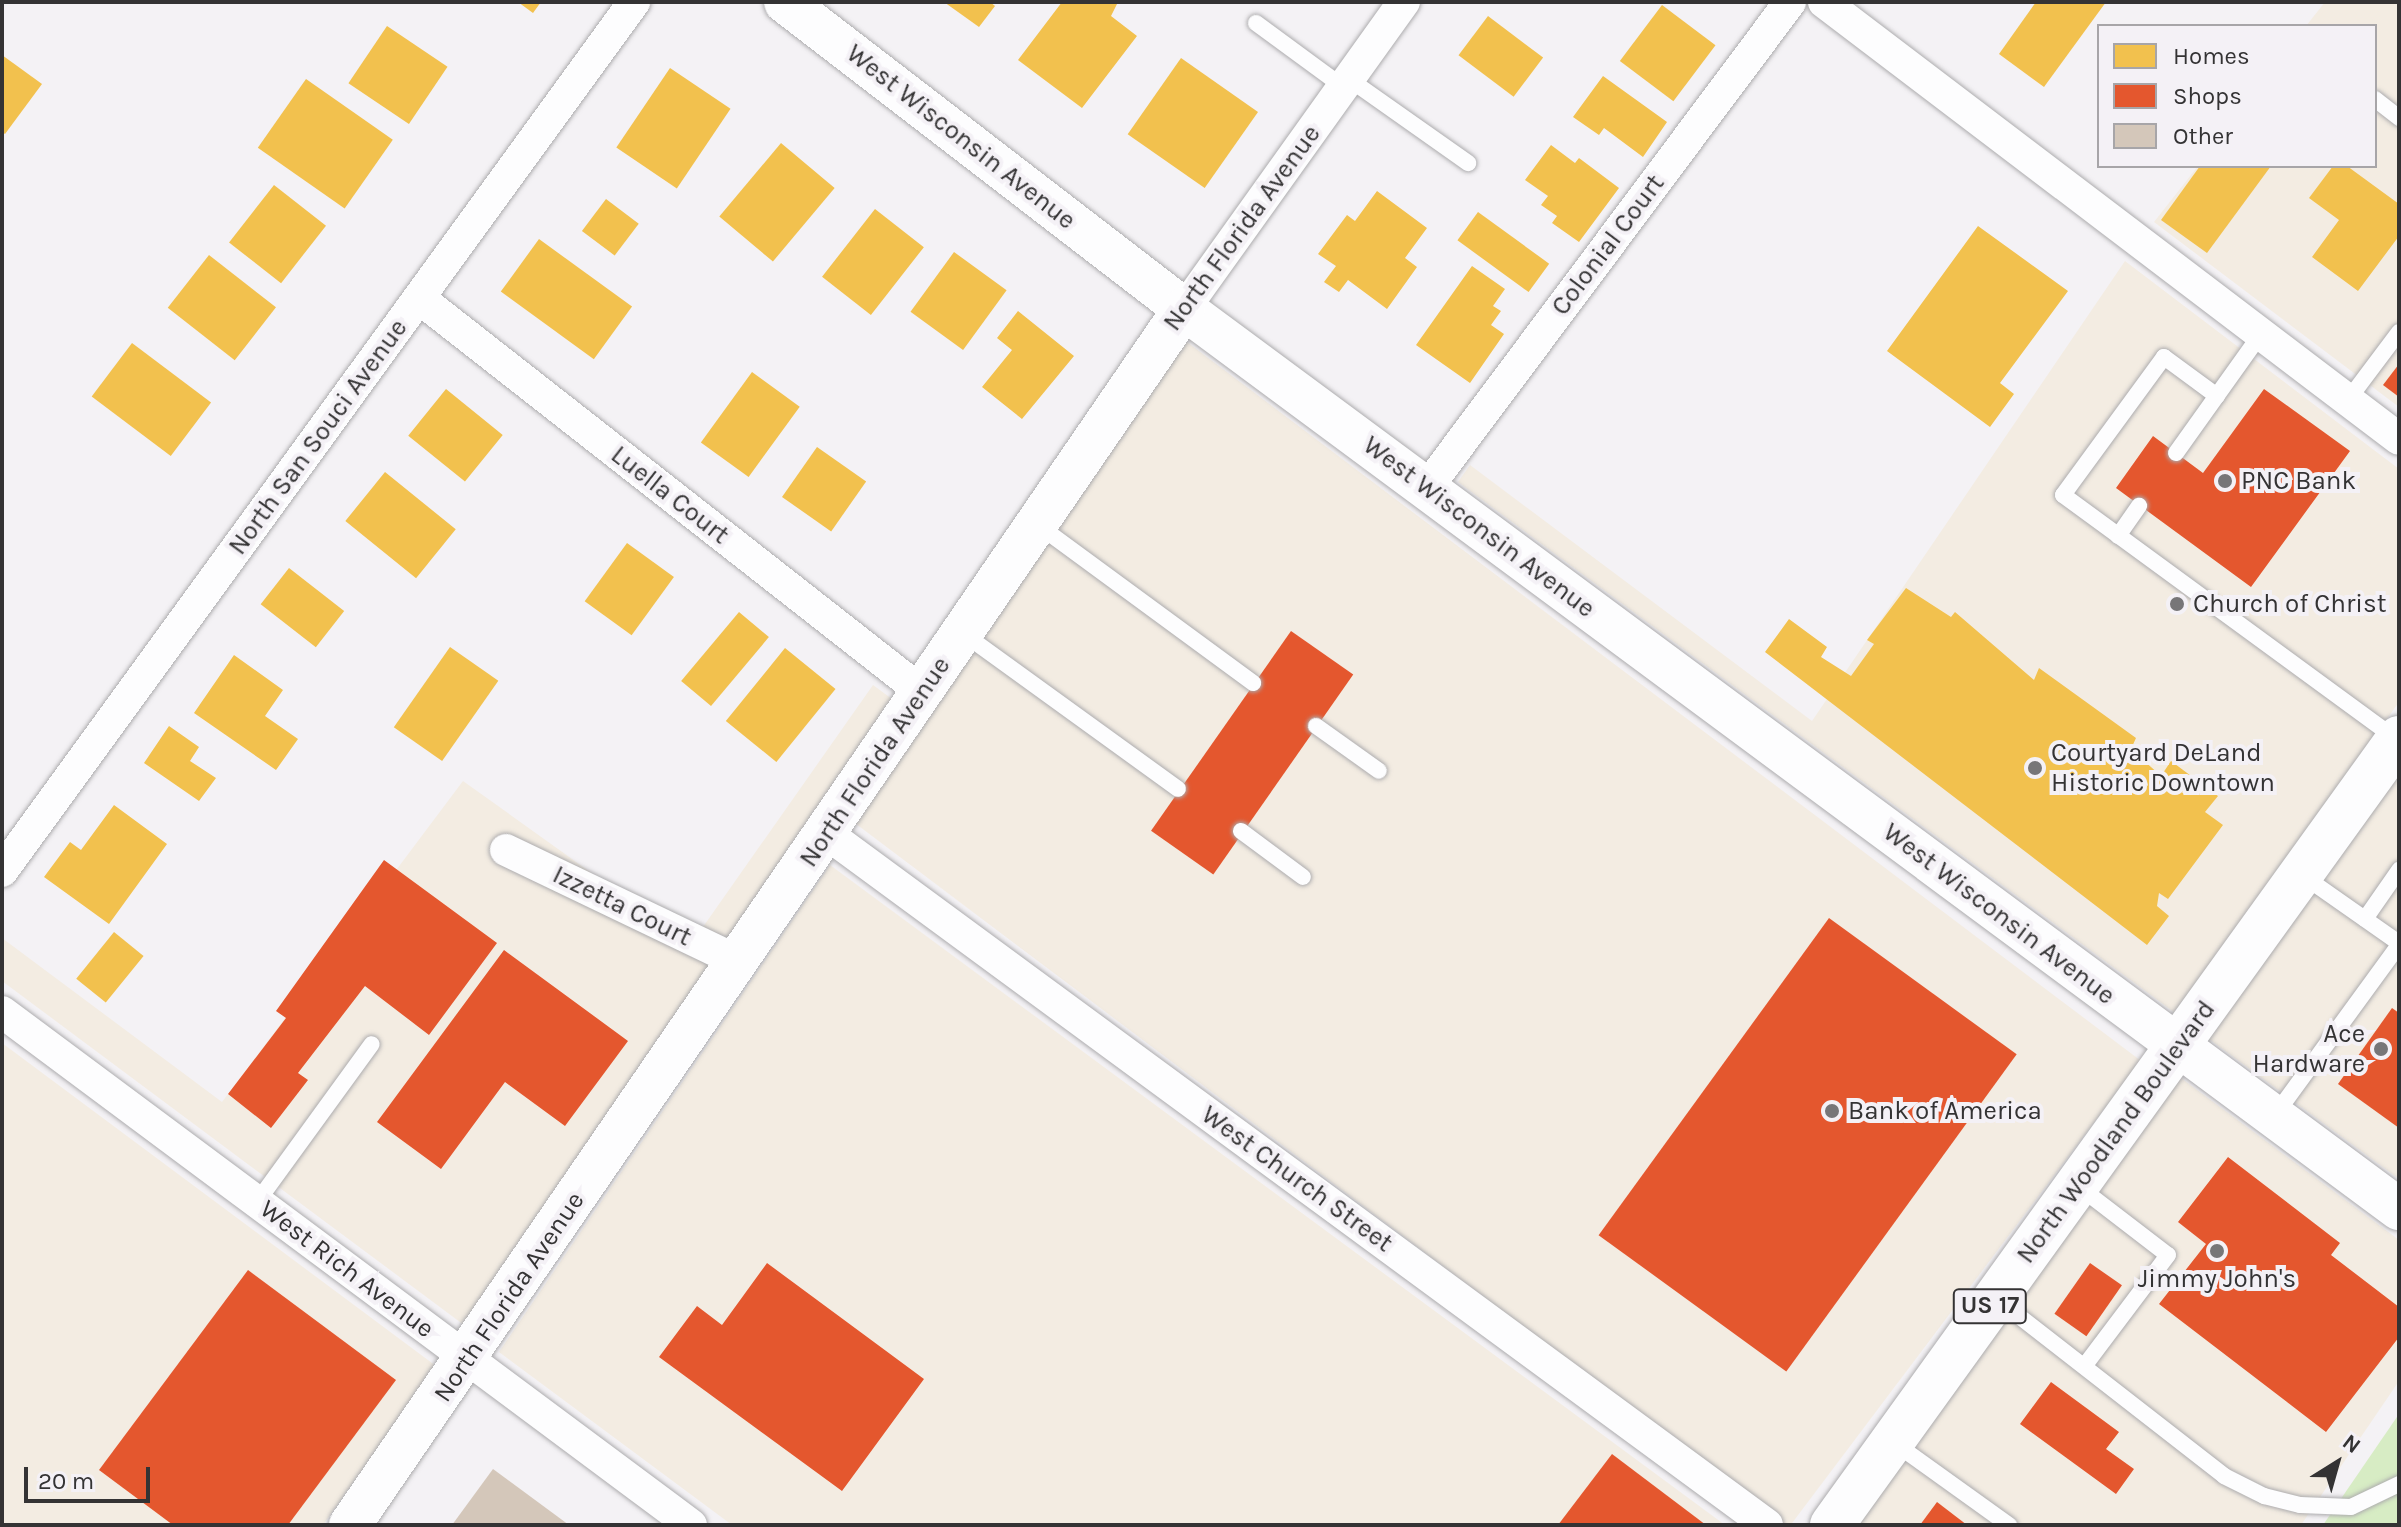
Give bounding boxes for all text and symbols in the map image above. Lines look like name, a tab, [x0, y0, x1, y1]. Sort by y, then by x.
legend	[2097, 24, 2377, 168]
street label: West Wisconsin Avenue	[840, 38, 1082, 236]
text: Homes	[2173, 42, 2250, 70]
text: Shops	[2173, 82, 2242, 110]
street label: North Florida Avenue	[1157, 119, 1327, 337]
text: Other	[2173, 122, 2233, 150]
street label: Colonial Court	[1545, 169, 1671, 321]
street label: North San Souci Avenue	[222, 313, 414, 561]
street label: West Wisconsin Avenue	[1357, 430, 1601, 624]
street label: Luella Court	[605, 439, 735, 551]
place label: PNC Bank	[2241, 465, 2356, 497]
marker: PNC Bank	[2216, 472, 2234, 490]
place label: Church of Christ	[2193, 588, 2387, 620]
marker: Church of Christ	[2168, 595, 2186, 613]
street label: North Florida Avenue	[793, 651, 957, 873]
place label: Courtyard DeLand Historic Downtown	[2051, 737, 2275, 798]
marker: Courtyard DeLand Historic Downtown	[2026, 759, 2044, 777]
street label: West Wisconsin Avenue	[1877, 817, 2121, 1011]
street label: Izzetta Court	[548, 859, 696, 953]
street label: North Woodland Boulevard	[2010, 995, 2222, 1269]
place label: Ace Hardware	[2253, 1018, 2365, 1080]
marker: Ace Hardware	[2372, 1040, 2390, 1058]
place label: Bank of America	[1848, 1095, 2042, 1127]
street label: West Church Street	[1195, 1099, 1399, 1259]
marker: Bank of America	[1823, 1102, 1841, 1120]
street label: North Florida Avenue	[427, 1186, 591, 1408]
street label: West Rich Avenue	[254, 1193, 440, 1345]
marker: Jimmy John's	[2208, 1242, 2226, 1260]
place label: Jimmy John's	[2138, 1263, 2296, 1295]
road number: US 17	[1952, 1286, 2028, 1326]
north arrow	[2297, 1423, 2377, 1503]
text: N	[2337, 1429, 2366, 1459]
scale bar	[28, 1451, 154, 1501]
text: 20 m	[38, 1467, 94, 1495]

